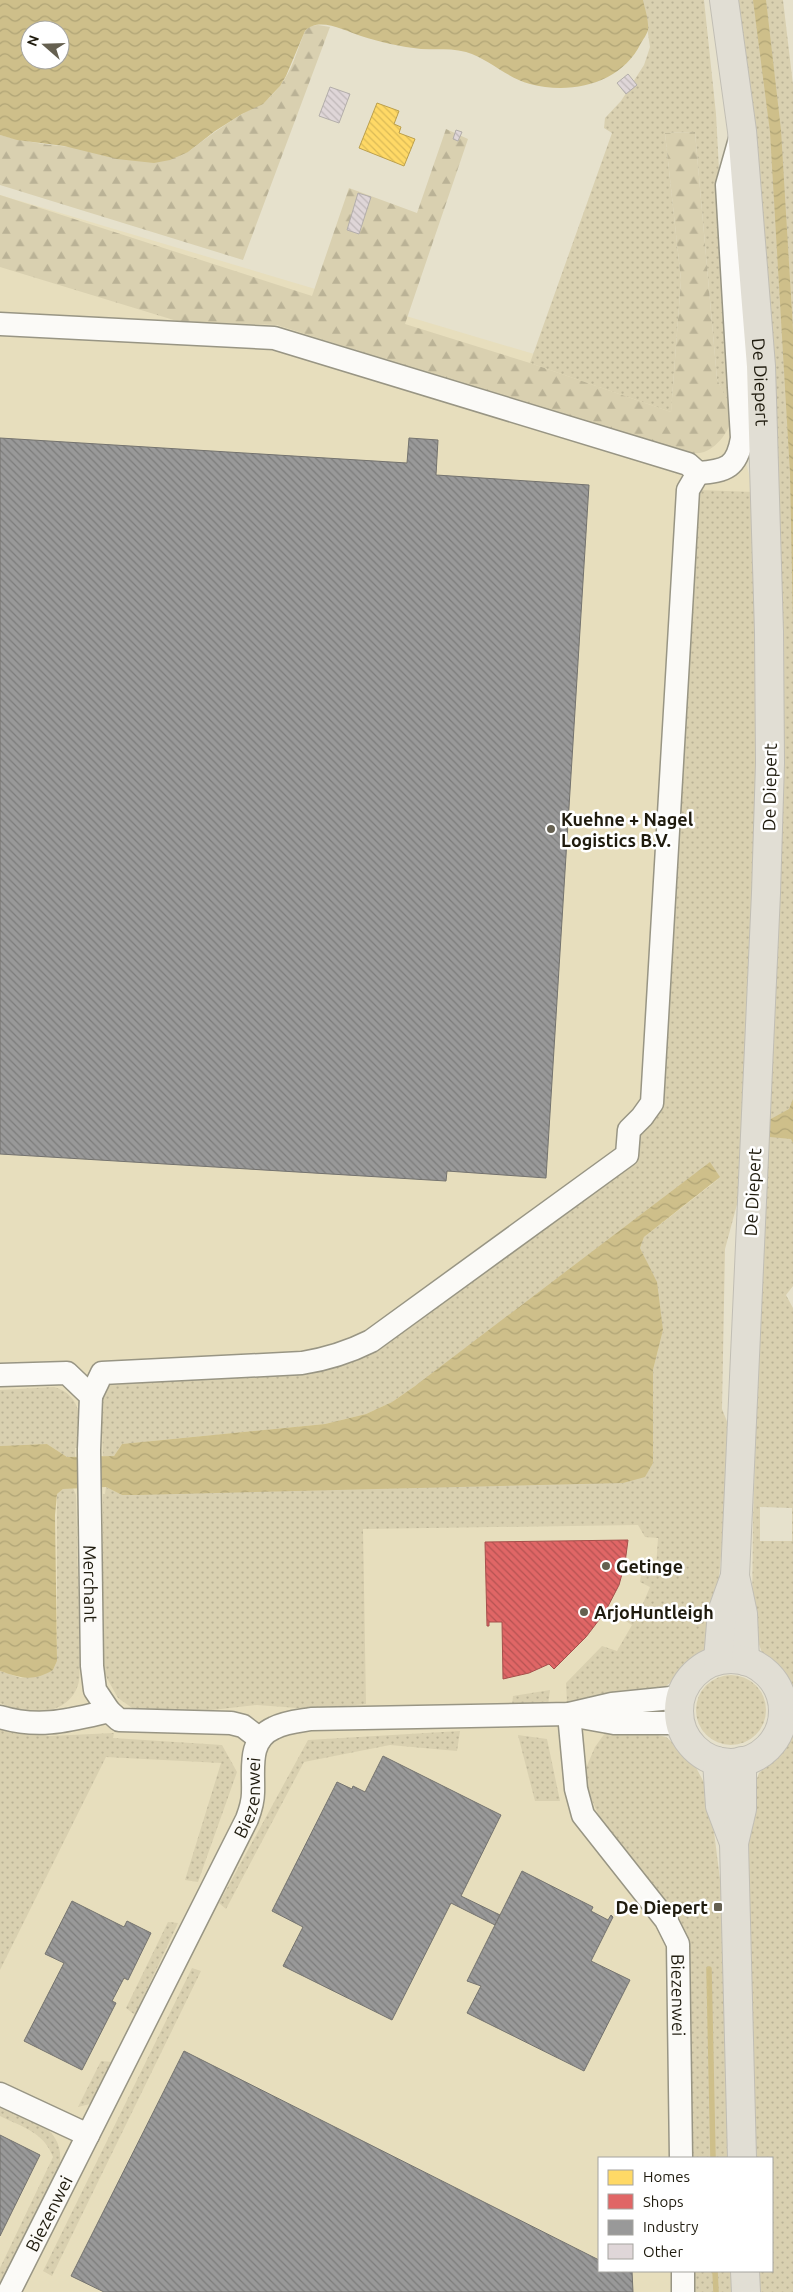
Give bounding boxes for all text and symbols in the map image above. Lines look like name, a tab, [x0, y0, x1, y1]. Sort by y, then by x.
north arrow	[20, 20, 70, 70]
text: N	[23, 33, 42, 48]
street label: De Diepert	[749, 337, 773, 426]
street label: De Diepert	[758, 743, 780, 831]
place label: Kuehne + Nagel Logistics B.V.	[561, 809, 694, 850]
marker: Kuehne + Nagel Logistics B.V.	[545, 823, 557, 835]
street label: De Diepert	[740, 1147, 764, 1237]
street label: Merchant	[80, 1545, 101, 1623]
place label: Getinge	[616, 1556, 683, 1576]
marker: Getinge	[600, 1560, 612, 1572]
place label: ArjoHuntleigh	[594, 1602, 714, 1622]
marker: ArjoHuntleigh	[578, 1606, 590, 1618]
street label: Biezenwei	[229, 1756, 264, 1841]
place label: De Diepert	[615, 1897, 708, 1917]
marker: De Diepert	[712, 1901, 724, 1913]
street label: Biezenwei	[668, 1954, 689, 2036]
legend	[598, 2157, 773, 2272]
text: Homes	[643, 2168, 690, 2185]
street label: Biezenwei	[21, 2172, 76, 2255]
text: Shops	[643, 2193, 684, 2210]
text: Industry	[643, 2218, 698, 2235]
text: Other	[643, 2243, 683, 2260]

